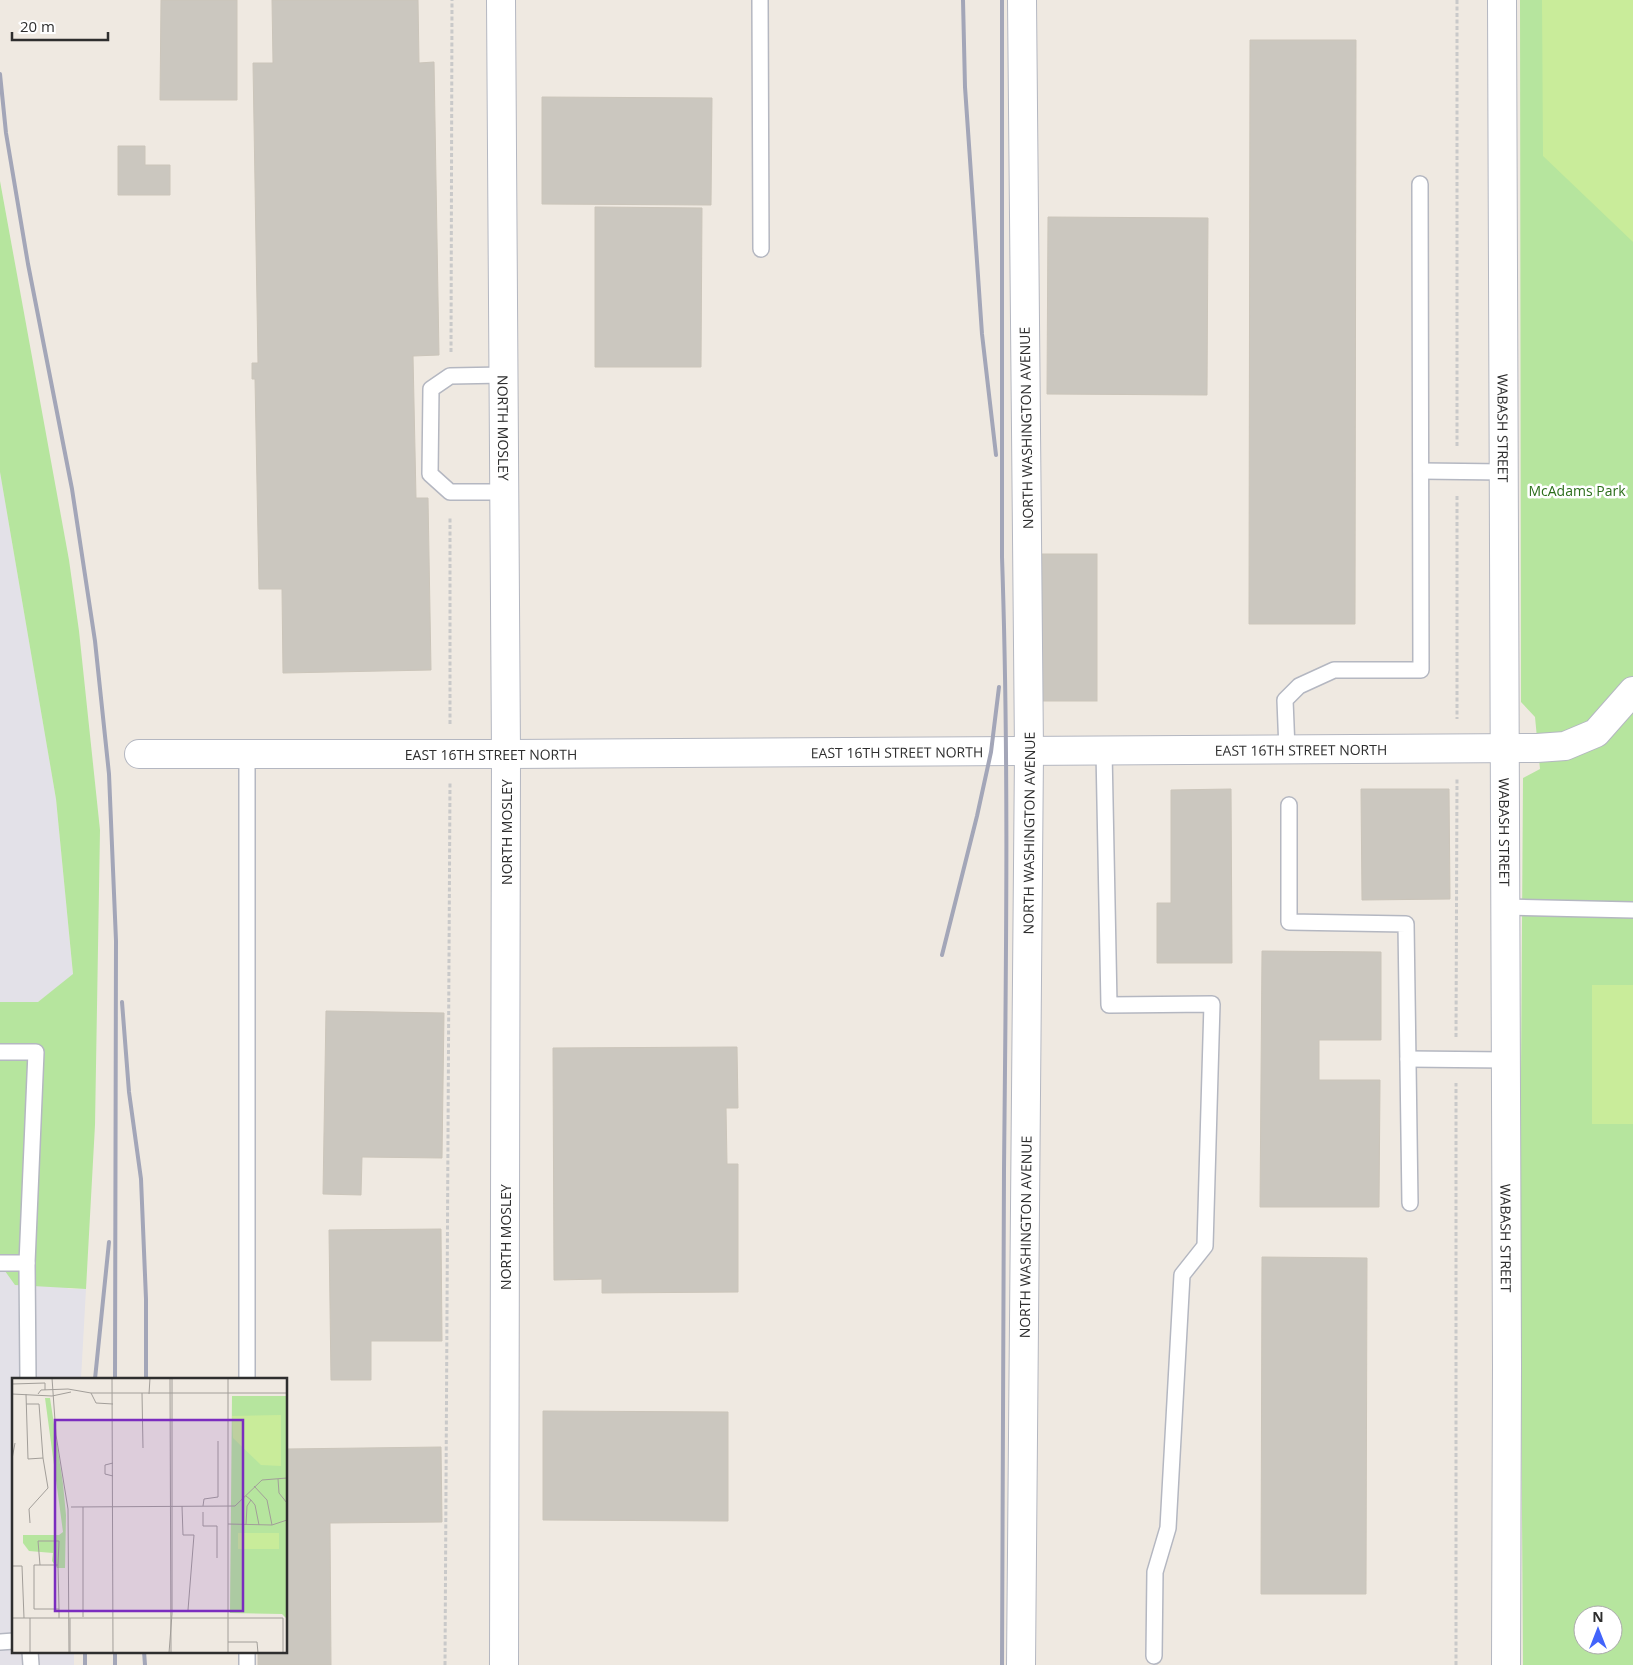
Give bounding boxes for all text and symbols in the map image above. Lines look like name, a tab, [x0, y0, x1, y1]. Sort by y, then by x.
scale bar	[12, 10, 109, 42]
text: 20 m	[20, 16, 55, 36]
street label: NORTH WASHINGTON AVENUE	[1015, 327, 1037, 529]
street label: WABASH STREET	[1494, 374, 1513, 483]
street label: NORTH MOSLEY	[494, 375, 514, 481]
park label: McAdams Park	[1528, 481, 1626, 500]
street label: NORTH WASHINGTON AVENUE	[1018, 732, 1039, 934]
street label: EAST 16TH STREET NORTH	[1215, 739, 1387, 759]
street label: EAST 16TH STREET NORTH	[811, 742, 983, 762]
street label: EAST 16TH STREET NORTH	[405, 744, 577, 764]
street label: WABASH STREET	[1495, 778, 1515, 887]
street label: NORTH MOSLEY	[497, 779, 516, 885]
street label: NORTH WASHINGTON AVENUE	[1014, 1136, 1035, 1338]
street label: NORTH MOSLEY	[496, 1184, 515, 1290]
street label: WABASH STREET	[1497, 1184, 1516, 1293]
inset map	[12, 1378, 288, 1652]
north arrow	[1573, 1605, 1623, 1655]
text: N	[1592, 1607, 1604, 1626]

